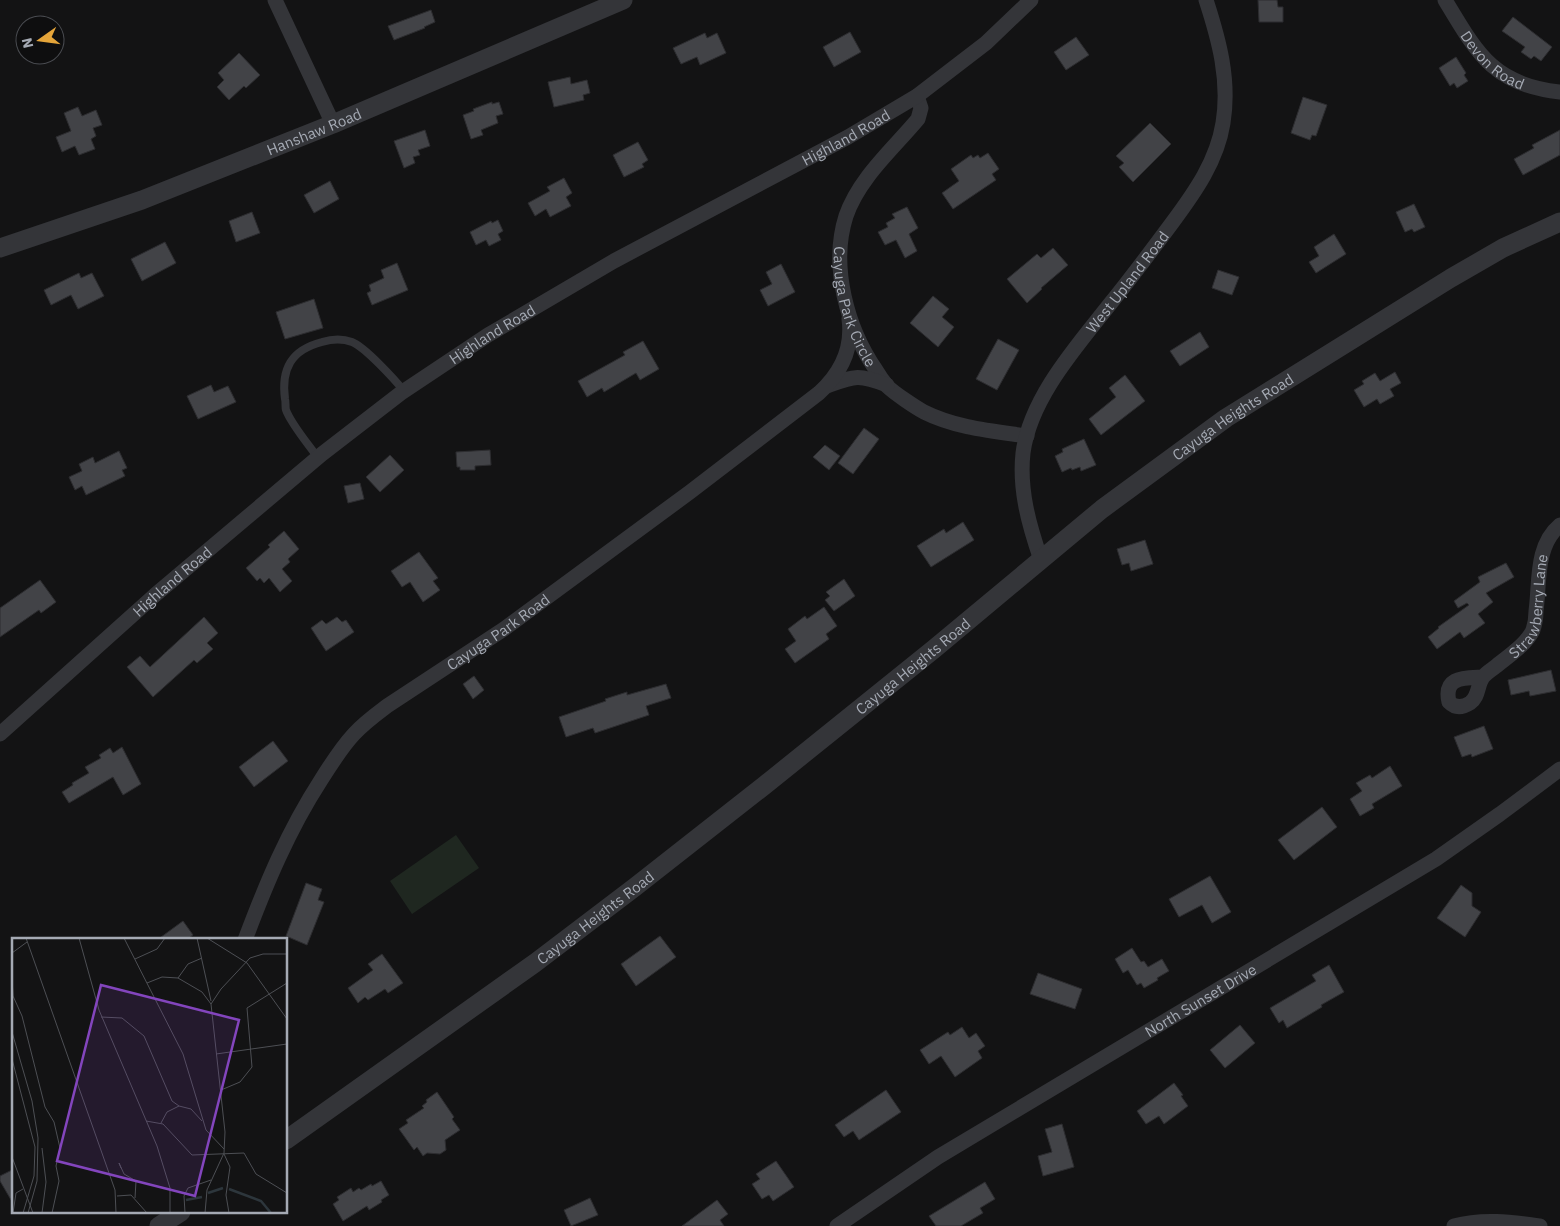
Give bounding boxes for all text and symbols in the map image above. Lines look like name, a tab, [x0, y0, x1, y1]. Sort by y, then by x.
north arrow	[15, 15, 65, 65]
street label: Devon Road	[1457, 27, 1527, 93]
text: N	[17, 36, 37, 50]
street label: Hanshaw Road	[264, 104, 364, 159]
street label: Highland Road	[798, 105, 893, 169]
street label: West Upland Road	[1081, 227, 1172, 336]
street label: Cayuga Park Circle	[830, 246, 881, 370]
street label: Highland Road	[445, 300, 539, 368]
street label: Cayuga Heights Road	[1168, 369, 1297, 464]
street label: Highland Road	[128, 542, 215, 620]
street label: Strawberry Lane	[1504, 552, 1552, 662]
street label: Cayuga Park Road	[443, 589, 553, 674]
street label: Cayuga Heights Road	[851, 614, 974, 718]
street label: Cayuga Heights Road	[533, 866, 657, 968]
inset map	[12, 938, 288, 1214]
street label: North Sunset Drive	[1141, 959, 1260, 1041]

